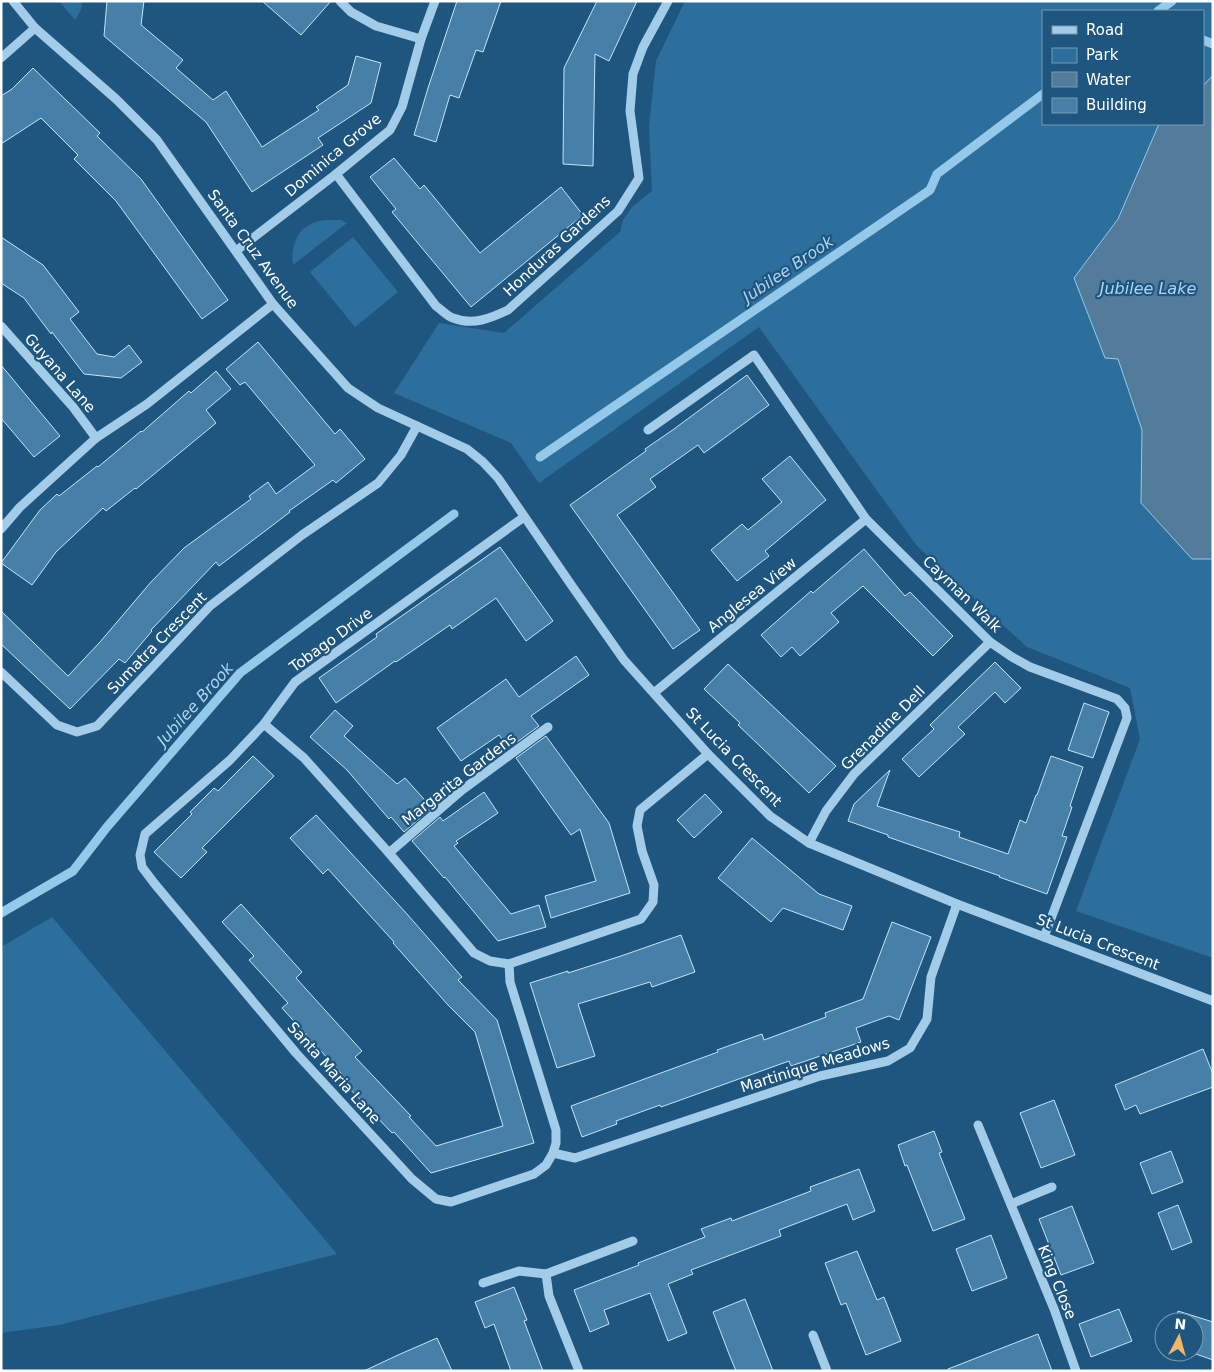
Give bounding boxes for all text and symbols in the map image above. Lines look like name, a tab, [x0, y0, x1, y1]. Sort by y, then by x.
legend	[1042, 10, 1204, 125]
text: Road	[1086, 21, 1124, 39]
text: Park	[1086, 46, 1119, 64]
text: Water	[1086, 71, 1131, 89]
text: Building	[1086, 96, 1147, 114]
street label: Dominica Grove	[281, 109, 385, 201]
street label: Santa Cruz Avenue	[204, 186, 302, 312]
street label: Honduras Gardens	[500, 192, 614, 300]
water label: Jubilee Brook	[737, 231, 837, 308]
water label: Jubilee Lake	[1097, 279, 1196, 298]
street label: Guyana Lane	[21, 330, 99, 416]
street label: Cayman Walk	[919, 552, 1005, 636]
street label: Anglesea View	[704, 554, 800, 636]
street label: Sumatra Crescent	[104, 588, 210, 698]
street label: Tobago Drive	[285, 604, 376, 677]
water label: Jubilee Brook	[151, 658, 238, 752]
street label: Grenadine Dell	[837, 682, 929, 774]
street label: St Lucia Crescent	[682, 704, 786, 810]
street label: Margarita Gardens	[398, 729, 520, 829]
street label: St Lucia Crescent	[1034, 910, 1162, 974]
street label: Santa Maria Lane	[284, 1018, 384, 1128]
street label: Martinique Meadows	[738, 1034, 892, 1096]
street label: King Close	[1034, 1242, 1080, 1322]
north arrow	[1154, 1312, 1204, 1362]
text: N	[1174, 1316, 1187, 1333]

